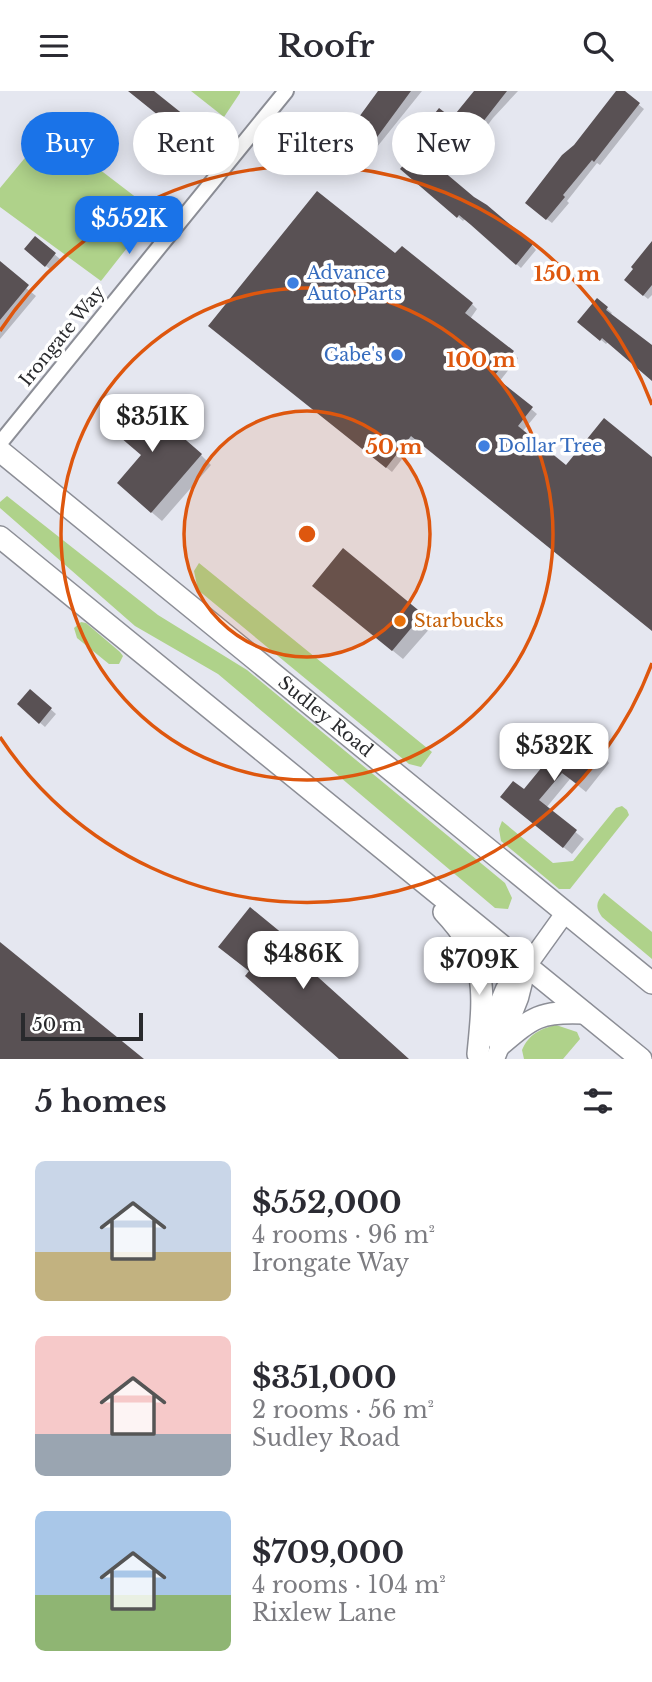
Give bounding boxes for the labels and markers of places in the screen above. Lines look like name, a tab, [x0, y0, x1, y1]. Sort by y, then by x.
pin: $552K	[80, 197, 178, 256]
place label: Advance Auto Parts	[306, 262, 402, 305]
marker: Advance Auto Parts	[285, 275, 301, 291]
place label: Gabe's	[324, 344, 383, 366]
marker: Gabe's	[389, 347, 405, 363]
pin: $351K	[103, 395, 201, 454]
place label: Dollar Tree	[498, 435, 602, 457]
marker: Dollar Tree	[476, 438, 492, 454]
centre of rings	[295, 522, 319, 546]
place label: Starbucks	[414, 610, 504, 632]
marker: Starbucks	[392, 613, 408, 629]
pin: $532K	[505, 723, 603, 783]
pin: $486K	[254, 932, 352, 991]
pin: $709K	[430, 937, 528, 997]

